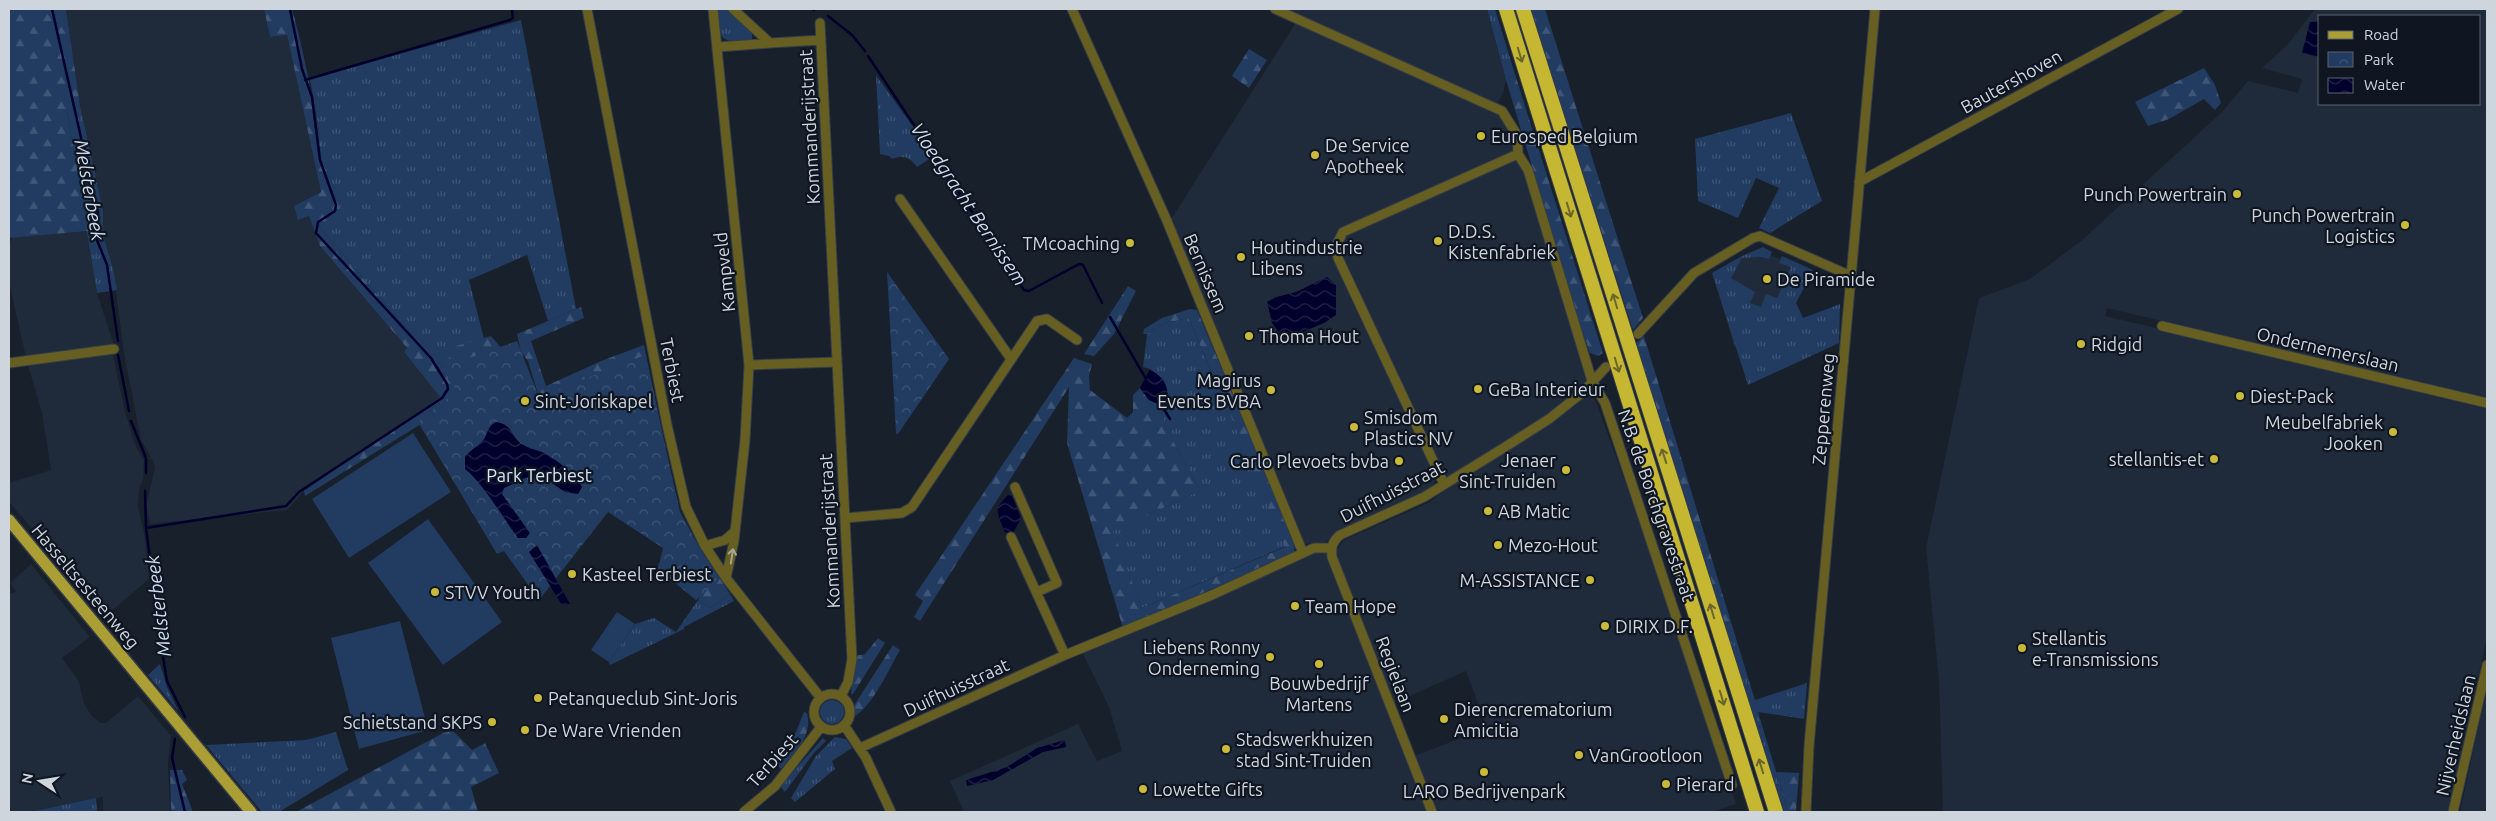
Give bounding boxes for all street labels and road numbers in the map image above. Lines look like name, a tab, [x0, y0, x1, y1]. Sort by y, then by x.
street label: Bautershoven	[1957, 45, 2065, 117]
street label: Kommanderijstraat	[795, 49, 823, 205]
street label: Bernissem	[1180, 230, 1232, 316]
street label: Kampveld	[710, 231, 738, 313]
street label: Ondernemerslaan	[2255, 323, 2401, 375]
street label: Terbiest	[657, 336, 689, 404]
street label: Zepperenweg	[1808, 352, 1838, 466]
street label: N.B. de Borchgravestraat	[1615, 406, 1699, 604]
street label: Kommanderijstraat	[815, 453, 843, 609]
street label: Duifhuisstraat	[1337, 456, 1447, 526]
street label: Hasseltsesteenweg	[28, 520, 144, 652]
street label: Regielaan	[1372, 633, 1420, 715]
street label: Duifhuisstraat	[900, 654, 1012, 720]
street label: Nijverheidslaan	[2431, 673, 2479, 797]
street label: Terbiest	[743, 729, 801, 791]

